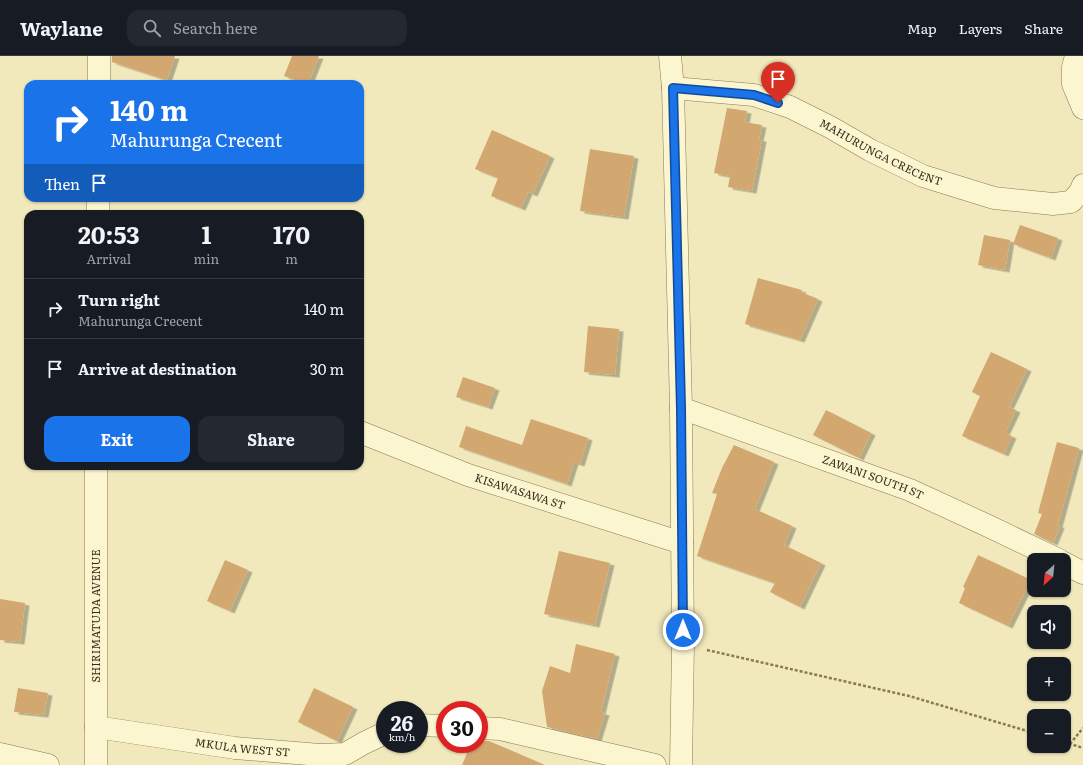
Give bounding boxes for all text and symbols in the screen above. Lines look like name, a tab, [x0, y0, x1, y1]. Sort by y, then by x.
search box	[127, 10, 407, 46]
text: Waylane	[20, 14, 103, 42]
text: Search here	[173, 16, 257, 39]
icon: search	[141, 17, 163, 39]
text: Map	[907, 18, 937, 38]
text: Layers	[959, 18, 1002, 38]
text: Share	[1024, 18, 1063, 38]
pin	[761, 62, 795, 103]
icon: arrive	[767, 68, 789, 90]
text: 140 m	[110, 88, 188, 130]
icon: right	[44, 96, 96, 148]
street label: MAHURUNGA CRECENT	[817, 114, 945, 189]
text: Mahurunga Crecent	[110, 126, 282, 153]
text: Then	[44, 172, 80, 195]
icon: arrive	[88, 172, 110, 194]
text: 20:53	[78, 216, 140, 251]
text: 1	[201, 216, 211, 251]
text: 170	[273, 216, 310, 251]
text: Arrival	[87, 249, 131, 268]
text: min	[194, 249, 219, 268]
text: m	[285, 249, 298, 268]
text: Turn right	[78, 288, 160, 311]
text: 140 m	[304, 297, 344, 320]
icon: right	[44, 298, 66, 320]
text: Mahurunga Crecent	[78, 311, 202, 330]
text: Arrive at destination	[78, 357, 237, 380]
text: 30 m	[310, 357, 344, 380]
icon: arrive	[44, 358, 66, 380]
button: Exit	[44, 416, 190, 462]
button: Share	[198, 416, 344, 462]
street label: ZAWANI SOUTH ST	[820, 450, 927, 502]
street label: KISAWASAWA ST	[473, 469, 568, 513]
street label: SHIRIMATUDA AVENUE	[87, 549, 103, 683]
north arrow	[1027, 553, 1071, 597]
map controls	[1027, 553, 1071, 753]
button: sound	[1027, 605, 1071, 649]
position arrow	[662, 609, 704, 651]
button: +	[1027, 657, 1071, 701]
speed limit sign: 30	[436, 701, 488, 753]
text: 26	[391, 707, 413, 737]
button: −	[1027, 709, 1071, 753]
text: km/h	[389, 729, 415, 744]
street label: MKULA WEST ST	[194, 733, 291, 760]

